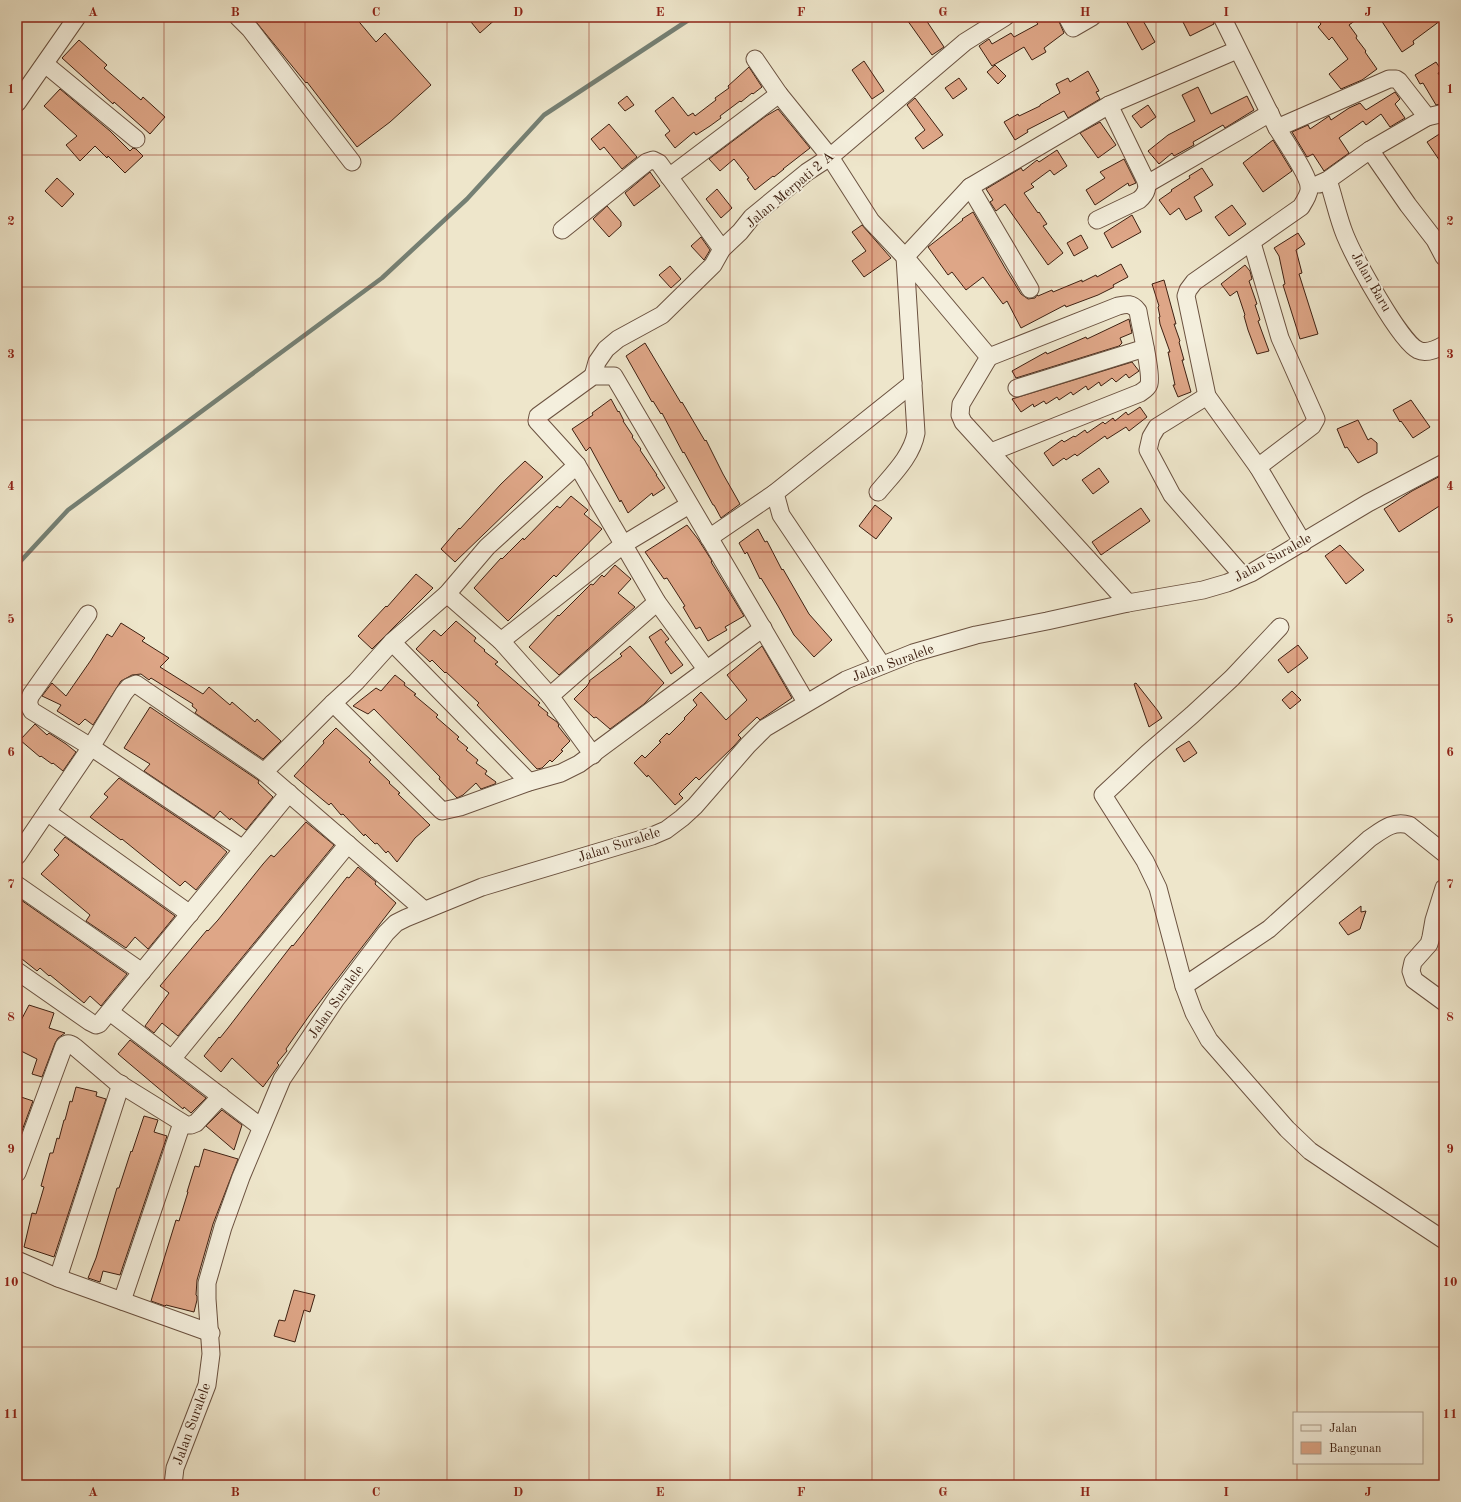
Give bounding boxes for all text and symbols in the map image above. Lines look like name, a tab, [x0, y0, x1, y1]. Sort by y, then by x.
text: A	[88, 6, 98, 19]
text: B	[230, 6, 240, 19]
text: C	[372, 6, 380, 19]
text: D	[513, 6, 523, 19]
text: E	[656, 6, 665, 19]
text: F	[797, 6, 806, 19]
text: G	[938, 6, 948, 19]
text: H	[1080, 6, 1091, 19]
text: I	[1223, 6, 1229, 19]
text: J	[1364, 6, 1372, 19]
text: 1	[7, 83, 15, 96]
text: 1	[1446, 83, 1454, 96]
street label: Jalan Merpati 2 A	[743, 149, 837, 231]
text: 2	[7, 215, 15, 228]
text: 2	[1446, 215, 1454, 228]
street label: Jalan Baru	[1348, 250, 1394, 315]
text: 3	[7, 348, 15, 361]
text: 3	[1446, 348, 1454, 361]
text: 4	[7, 480, 15, 493]
text: 4	[1446, 480, 1454, 493]
street label: Jalan Suralele	[1232, 531, 1314, 585]
text: 5	[7, 613, 15, 626]
text: 5	[1446, 613, 1454, 626]
street label: Jalan Suralele	[850, 642, 936, 684]
text: 6	[7, 746, 15, 759]
text: 6	[1446, 746, 1454, 759]
street label: Jalan Suralele	[576, 825, 662, 865]
text: 7	[7, 878, 15, 891]
text: 7	[1446, 878, 1454, 891]
street label: Jalan Suralele	[306, 963, 366, 1041]
text: 8	[7, 1011, 15, 1024]
text: 8	[1446, 1011, 1454, 1024]
text: 9	[7, 1143, 15, 1156]
text: 9	[1446, 1143, 1454, 1156]
text: 10	[3, 1276, 19, 1289]
text: 10	[1442, 1276, 1458, 1289]
street label: Jalan Suralele	[171, 1381, 213, 1467]
text: 11	[3, 1408, 19, 1421]
text: 11	[1442, 1408, 1458, 1421]
legend	[1293, 1412, 1423, 1464]
text: Jalan	[1329, 1423, 1358, 1435]
text: Bangunan	[1329, 1443, 1382, 1455]
text: A	[88, 1486, 98, 1499]
text: B	[230, 1486, 240, 1499]
text: C	[372, 1486, 380, 1499]
text: D	[513, 1486, 523, 1499]
text: E	[656, 1486, 665, 1499]
text: F	[797, 1486, 806, 1499]
text: G	[938, 1486, 948, 1499]
text: H	[1080, 1486, 1091, 1499]
text: I	[1223, 1486, 1229, 1499]
text: J	[1364, 1486, 1372, 1499]

